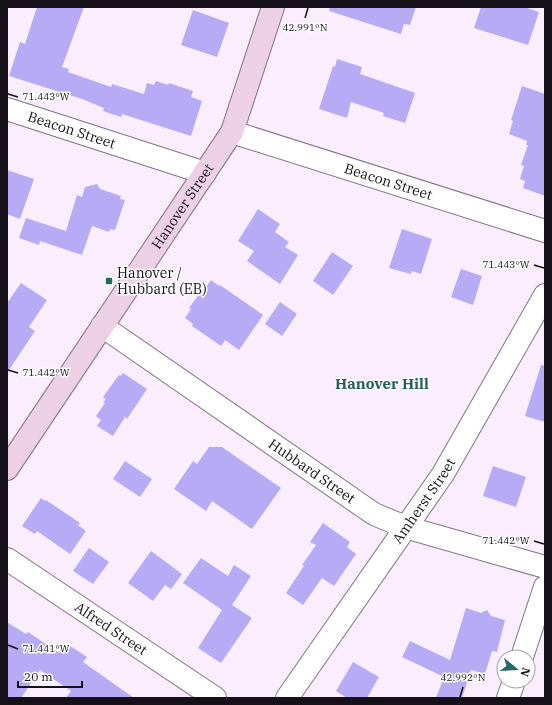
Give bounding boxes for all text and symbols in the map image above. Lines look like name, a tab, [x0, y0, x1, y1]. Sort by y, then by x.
text: 42.991°N	[282, 21, 328, 34]
text: 71.443°W	[22, 90, 70, 103]
street label: Beacon Street	[26, 107, 118, 153]
street label: Beacon Street	[342, 159, 435, 204]
street label: Hanover Street	[147, 160, 217, 252]
text: 71.443°W	[482, 258, 530, 271]
place label: Hanover / Hubbard (EB)	[117, 264, 207, 298]
marker: Hanover / Hubbard (EB)	[104, 276, 114, 286]
text: 71.442°W	[22, 366, 70, 379]
district label: Hanover Hill	[335, 374, 429, 393]
street label: Hubbard Street	[265, 435, 359, 507]
street label: Amherst Street	[388, 455, 459, 547]
text: 71.442°W	[482, 534, 530, 547]
street label: Alfred Street	[71, 598, 151, 659]
text: 71.441°W	[22, 642, 70, 655]
north arrow	[496, 649, 536, 689]
scale bar	[18, 663, 82, 689]
text: N	[517, 666, 534, 679]
text: 20 m	[24, 669, 53, 684]
text: 42.992°N	[440, 671, 486, 684]

